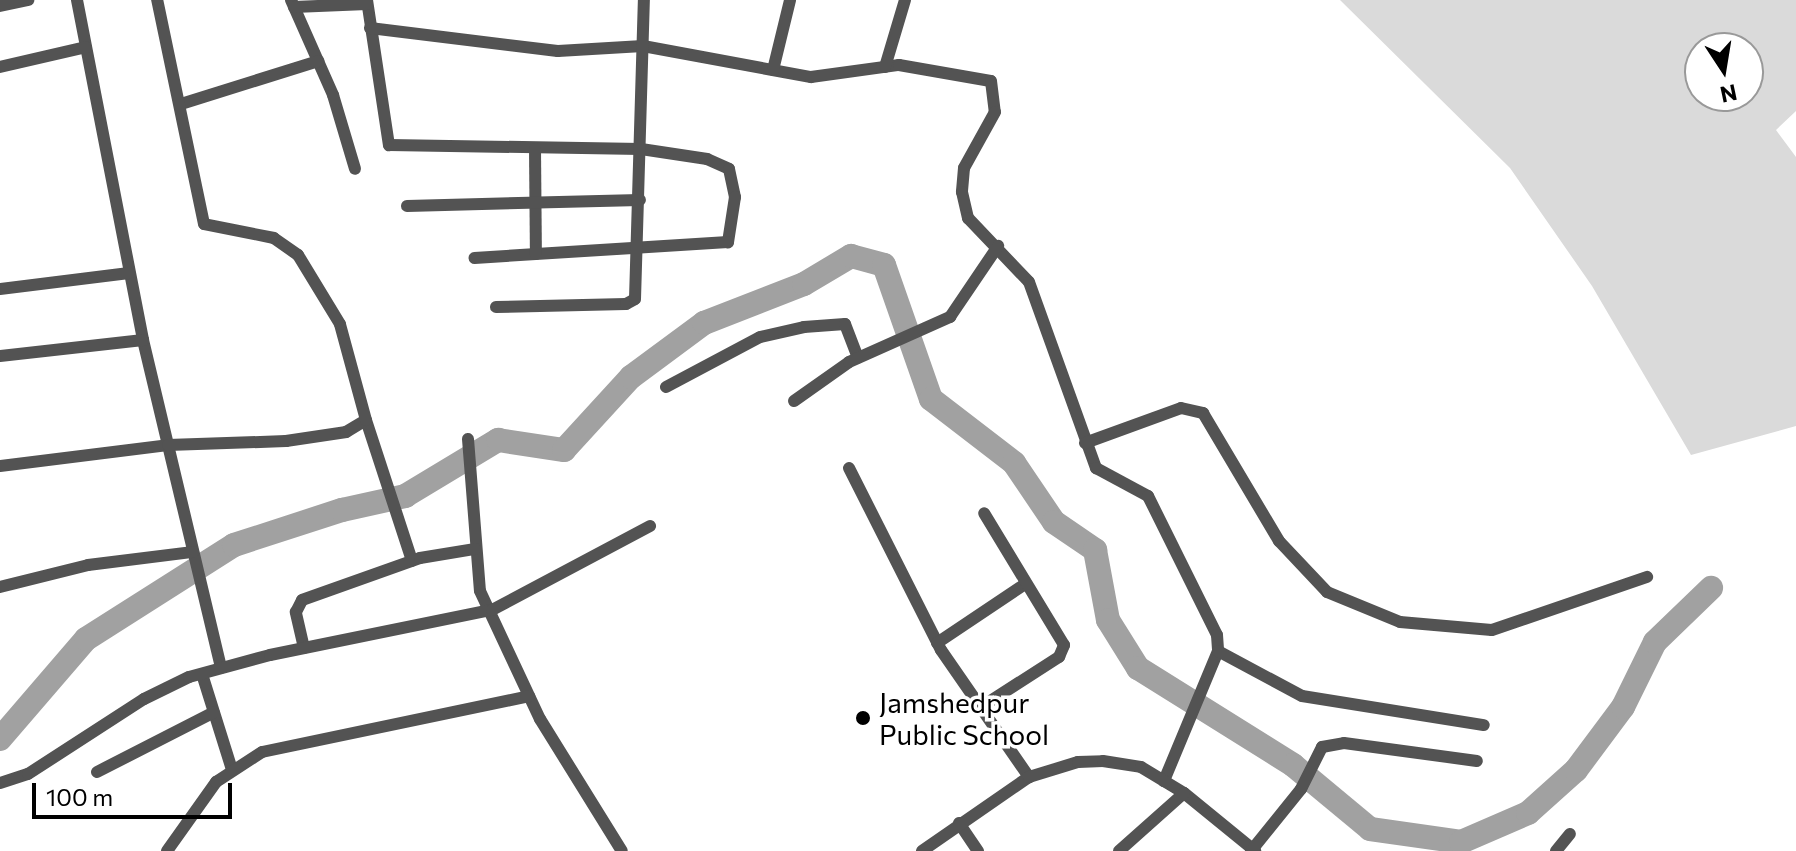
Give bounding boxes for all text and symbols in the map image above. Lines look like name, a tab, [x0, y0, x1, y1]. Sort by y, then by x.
north arrow	[1684, 32, 1764, 112]
text: N	[1718, 79, 1740, 109]
place label: Jamshedpur Public School	[879, 685, 1049, 751]
marker: Jamshedpur Public School	[854, 709, 872, 727]
scale bar	[36, 767, 236, 817]
text: 100 m	[46, 782, 113, 811]

